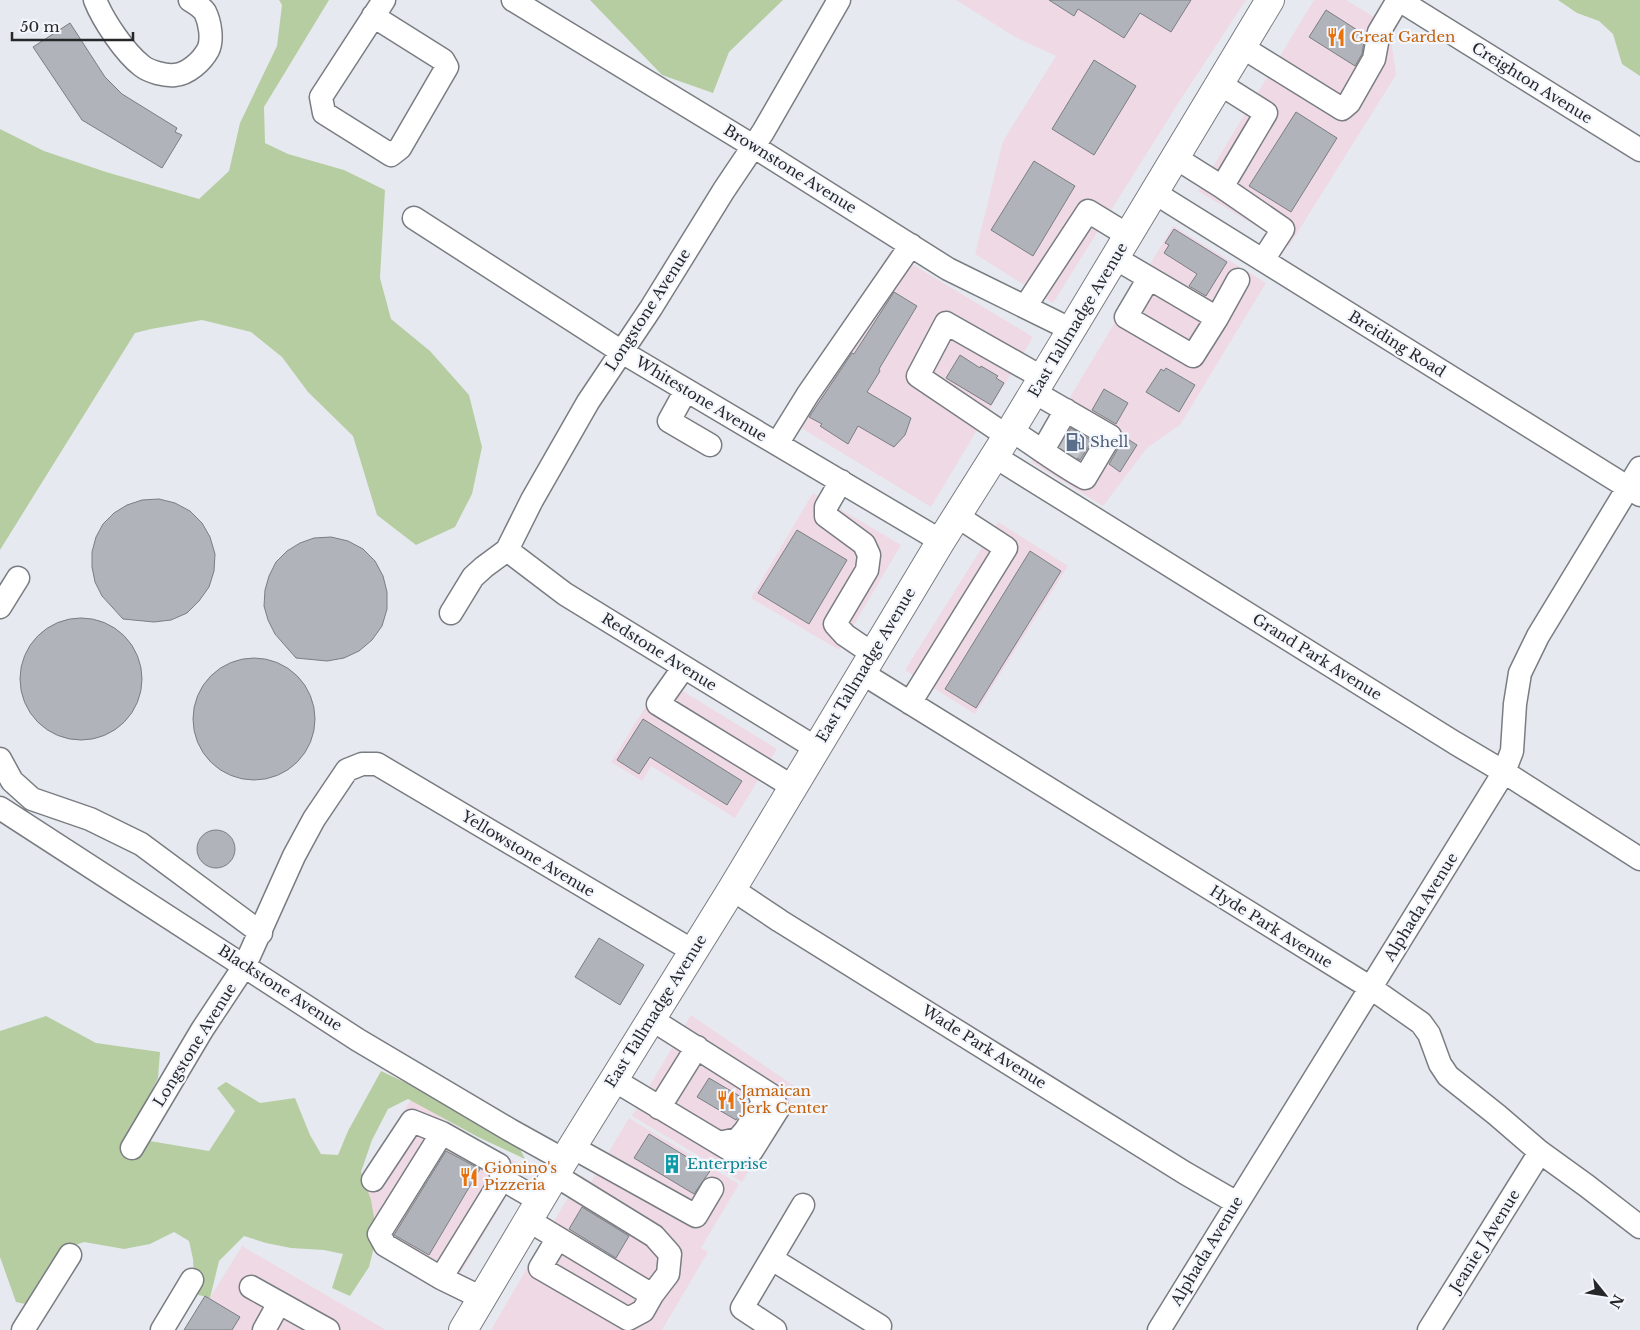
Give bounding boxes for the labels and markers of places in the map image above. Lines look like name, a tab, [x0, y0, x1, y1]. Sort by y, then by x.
restaurant icon: Great Garden	[1325, 26, 1347, 48]
place label: Great Garden	[1351, 27, 1455, 46]
fuel station icon: Shell	[1064, 431, 1086, 453]
place label: Shell	[1090, 432, 1128, 451]
place label: Jamaican Jerk Center	[739, 1081, 829, 1117]
restaurant icon: Jamaican Jerk Center	[715, 1089, 737, 1111]
building icon: Enterprise	[661, 1153, 683, 1175]
place label: Enterprise	[687, 1154, 768, 1173]
place label: Gionino's Pizzeria	[484, 1158, 557, 1194]
restaurant icon: Gionino's Pizzeria	[458, 1166, 480, 1188]

